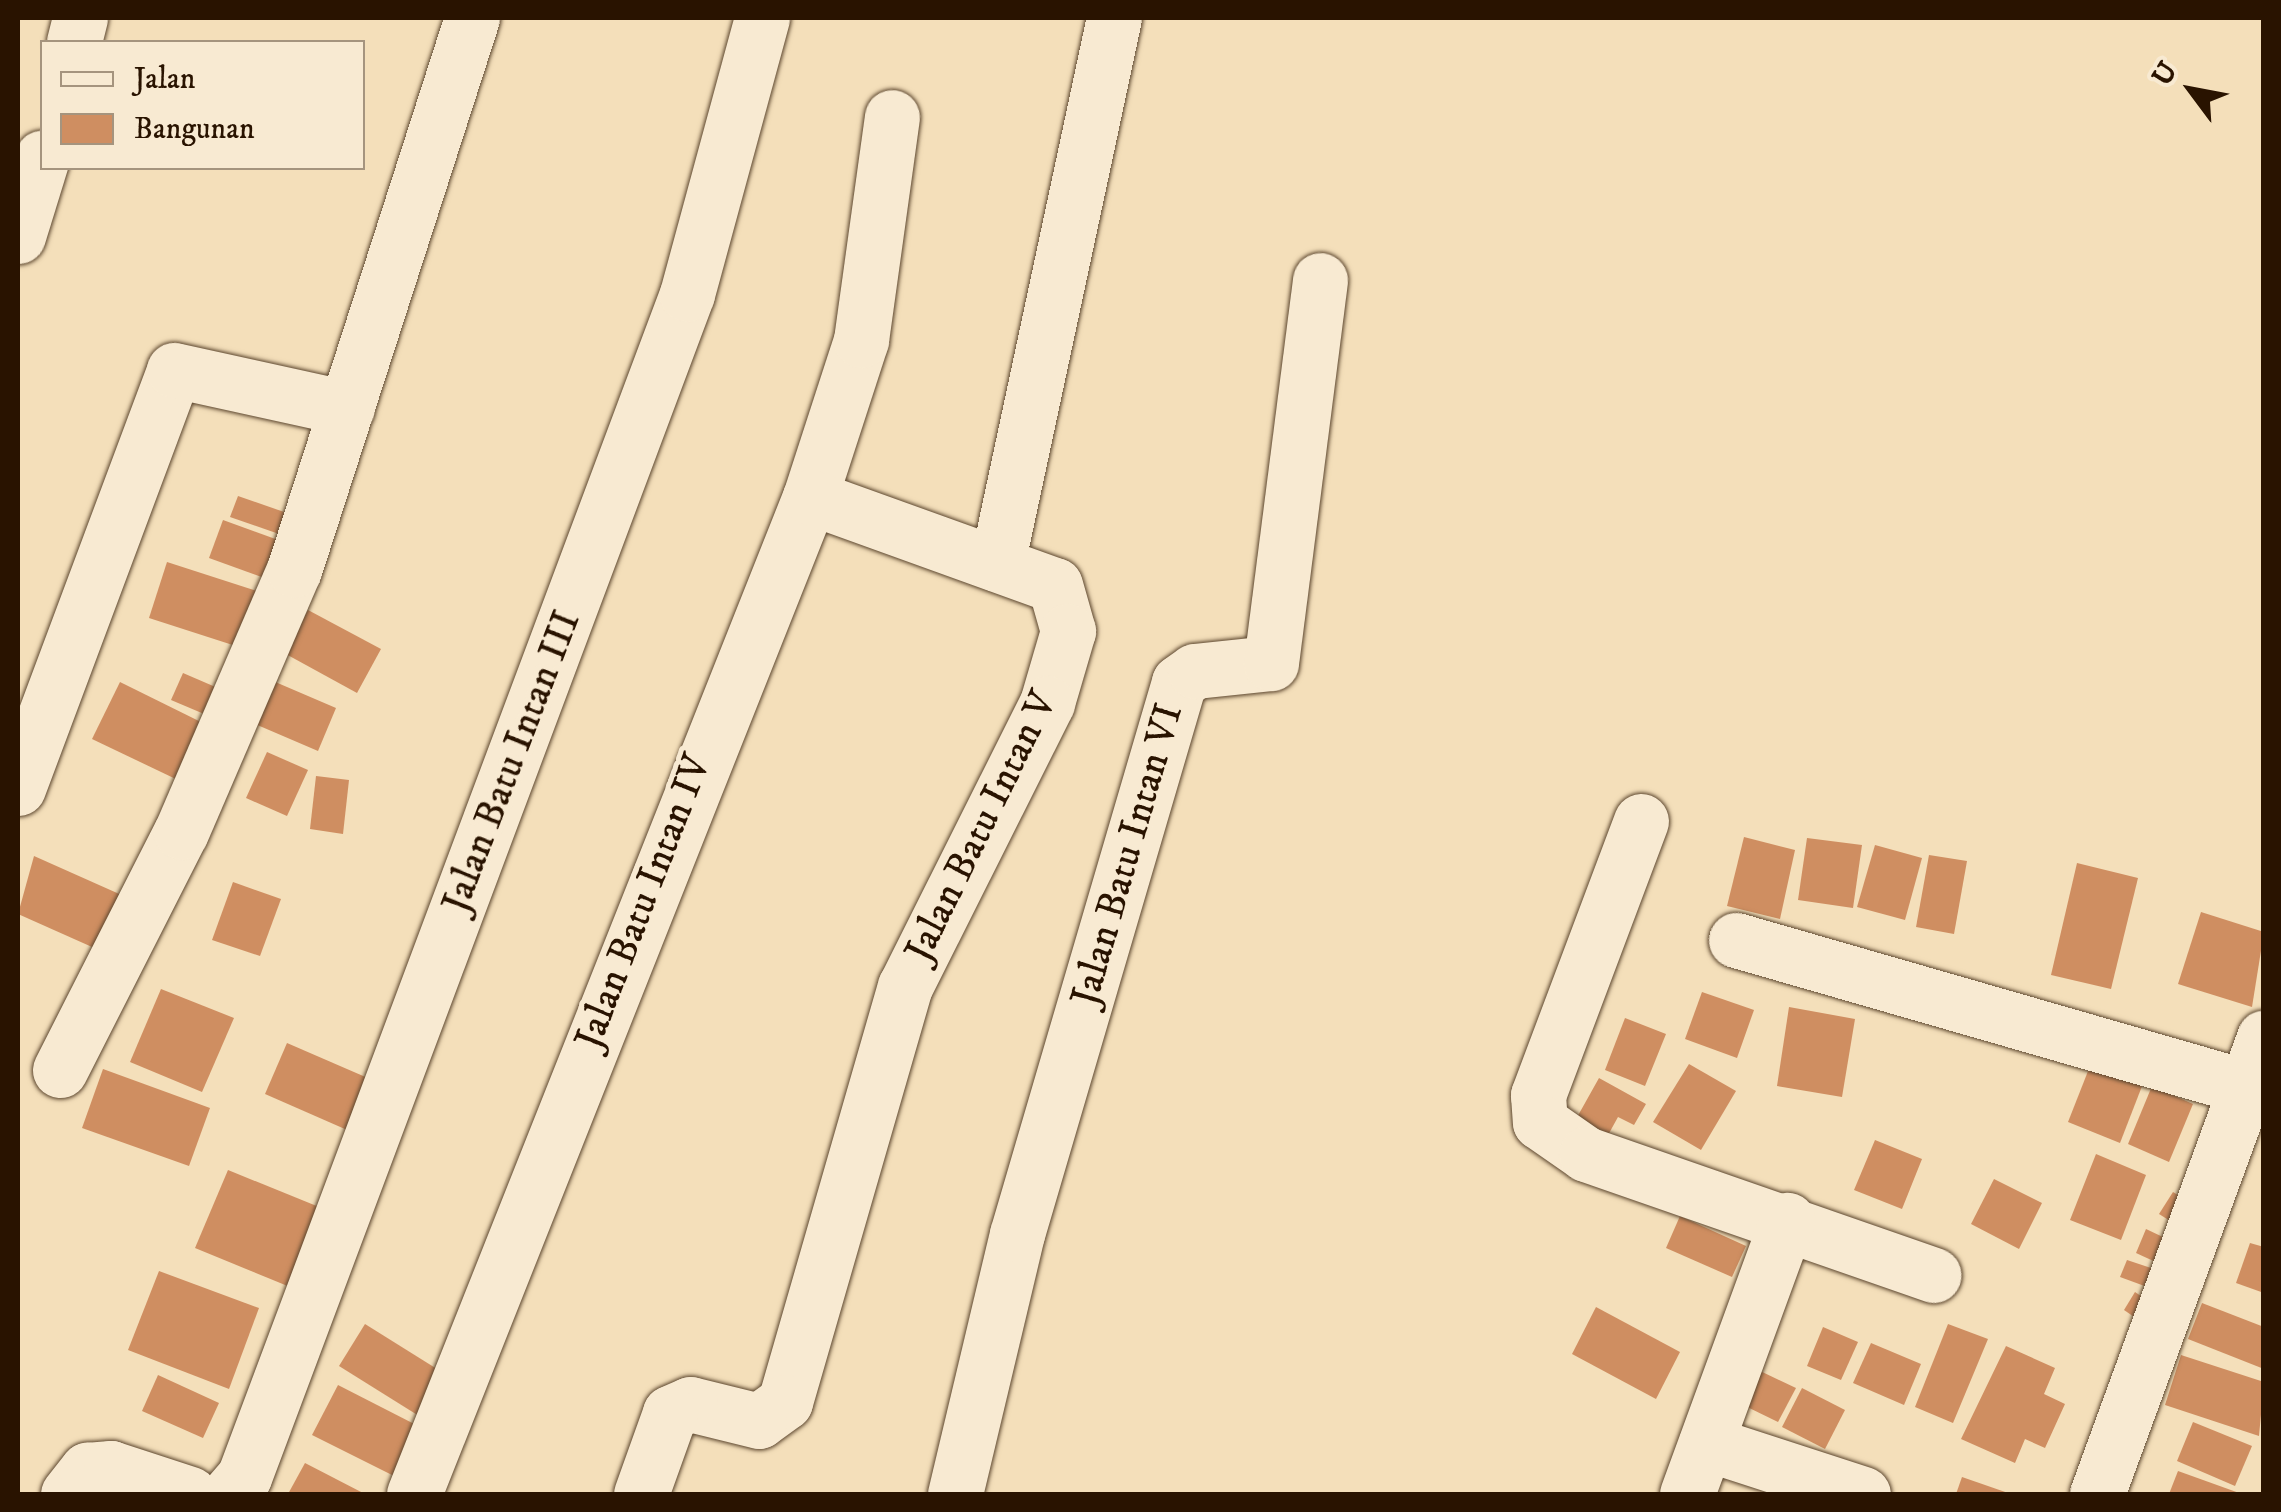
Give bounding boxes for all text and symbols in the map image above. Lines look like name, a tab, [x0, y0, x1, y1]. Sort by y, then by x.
legend	[40, 40, 365, 170]
north arrow	[2141, 40, 2241, 140]
text: U	[2145, 55, 2186, 92]
text: Jalan	[134, 61, 196, 98]
text: Bangunan	[134, 111, 255, 148]
street label: Jalan Batu Intan III	[432, 604, 592, 920]
street label: Jalan Batu Intan V	[896, 684, 1068, 970]
street label: Jalan Batu Intan VI	[1062, 698, 1194, 1012]
street label: Jalan Batu Intan IV	[566, 748, 722, 1056]

